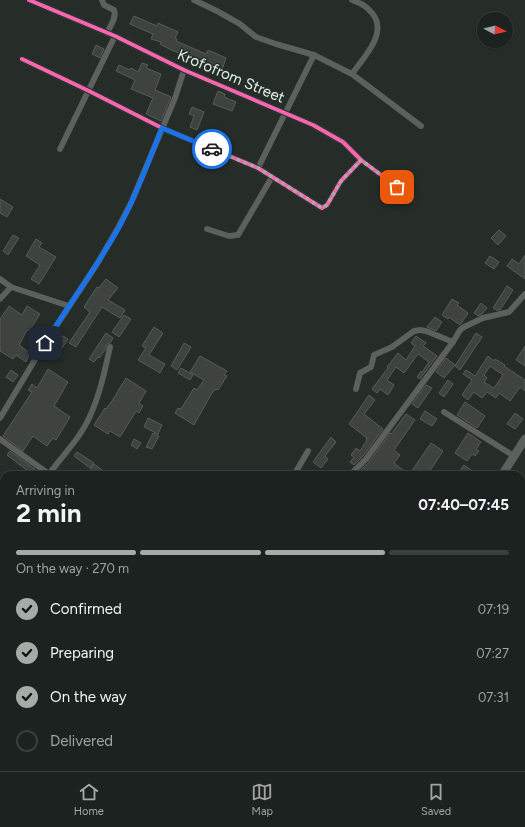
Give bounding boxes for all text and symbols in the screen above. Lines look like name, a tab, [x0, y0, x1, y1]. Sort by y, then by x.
north arrow	[477, 12, 513, 48]
map controls	[477, 12, 513, 48]
street label: Krofofrom Street	[175, 45, 288, 107]
courier	[192, 129, 232, 169]
icon: car	[201, 138, 223, 160]
pin	[380, 170, 414, 204]
icon: bag	[386, 176, 408, 198]
pin	[28, 326, 62, 360]
icon: home	[34, 332, 56, 354]
text: Arriving in	[16, 483, 75, 498]
text: 07:40–07:45	[418, 496, 509, 514]
text: 2 min	[16, 497, 82, 529]
text: On the way · 270 m	[16, 561, 129, 576]
icon: check	[16, 598, 38, 620]
text: Confirmed	[50, 600, 122, 618]
text: 07:19	[478, 602, 509, 617]
icon: check	[16, 642, 38, 664]
text: Preparing	[50, 644, 114, 662]
text: 07:27	[476, 646, 509, 661]
icon: check	[16, 686, 38, 708]
text: On the way	[50, 688, 127, 706]
text: 07:31	[478, 690, 509, 705]
text: Delivered	[50, 732, 113, 750]
tab: Home	[74, 781, 104, 818]
tab: Map	[251, 781, 273, 818]
tab: Saved	[421, 781, 451, 818]

